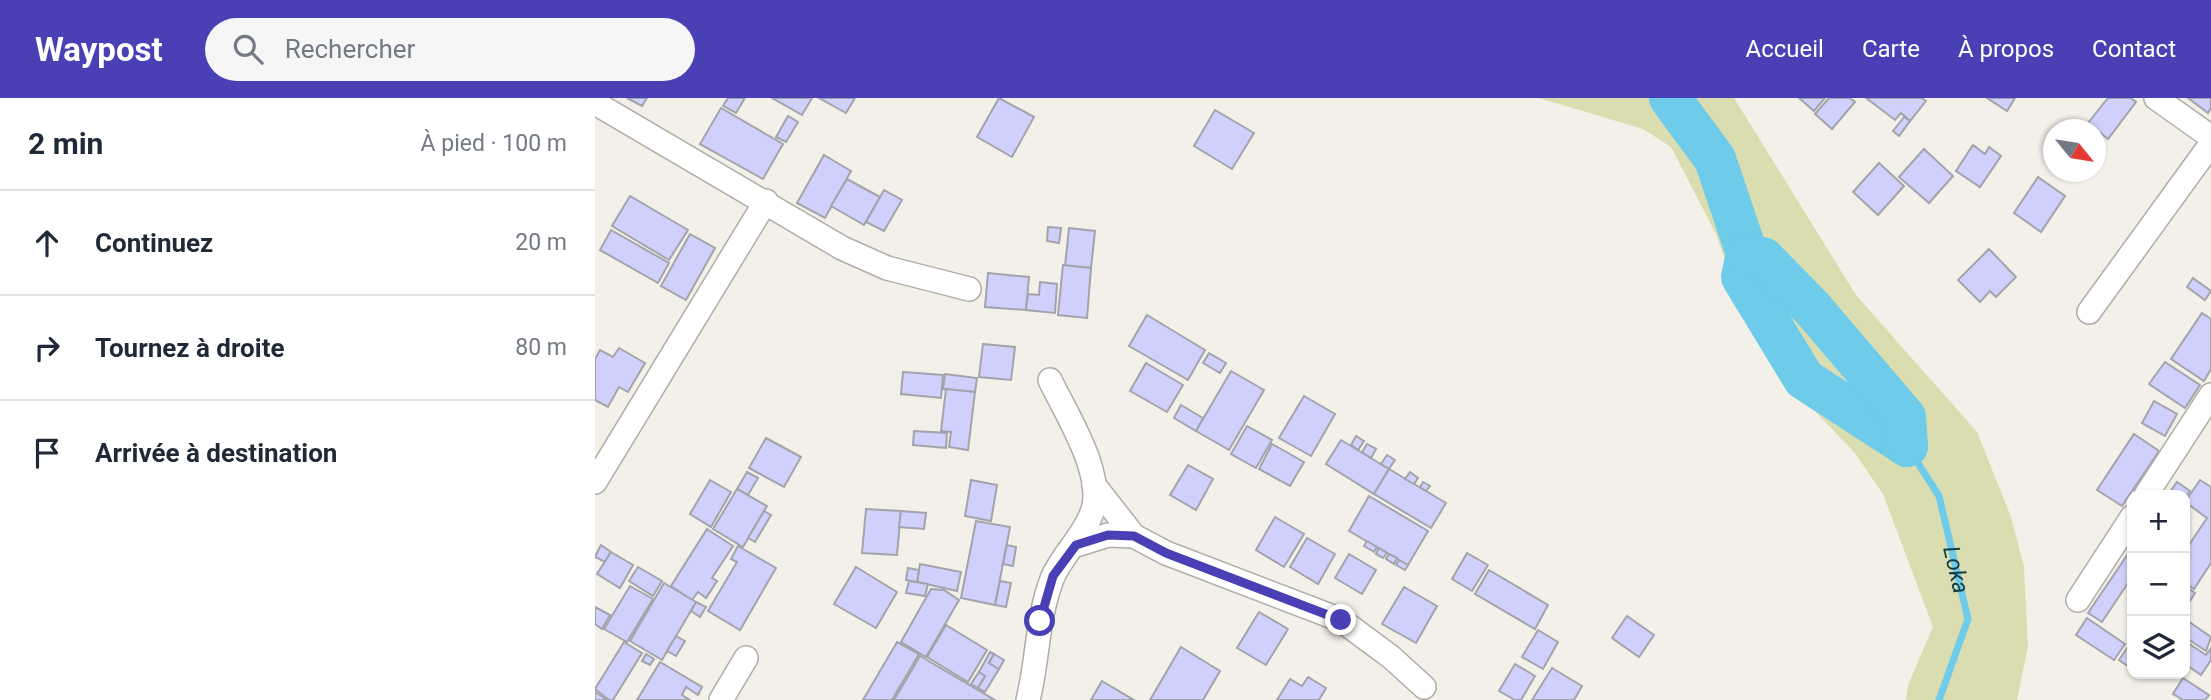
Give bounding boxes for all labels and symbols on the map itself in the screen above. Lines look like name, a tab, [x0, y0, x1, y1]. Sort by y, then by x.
north arrow	[2043, 119, 2106, 182]
water label: Loka	[1938, 543, 1975, 596]
route end	[1325, 604, 1356, 635]
route start	[1024, 605, 1055, 636]

